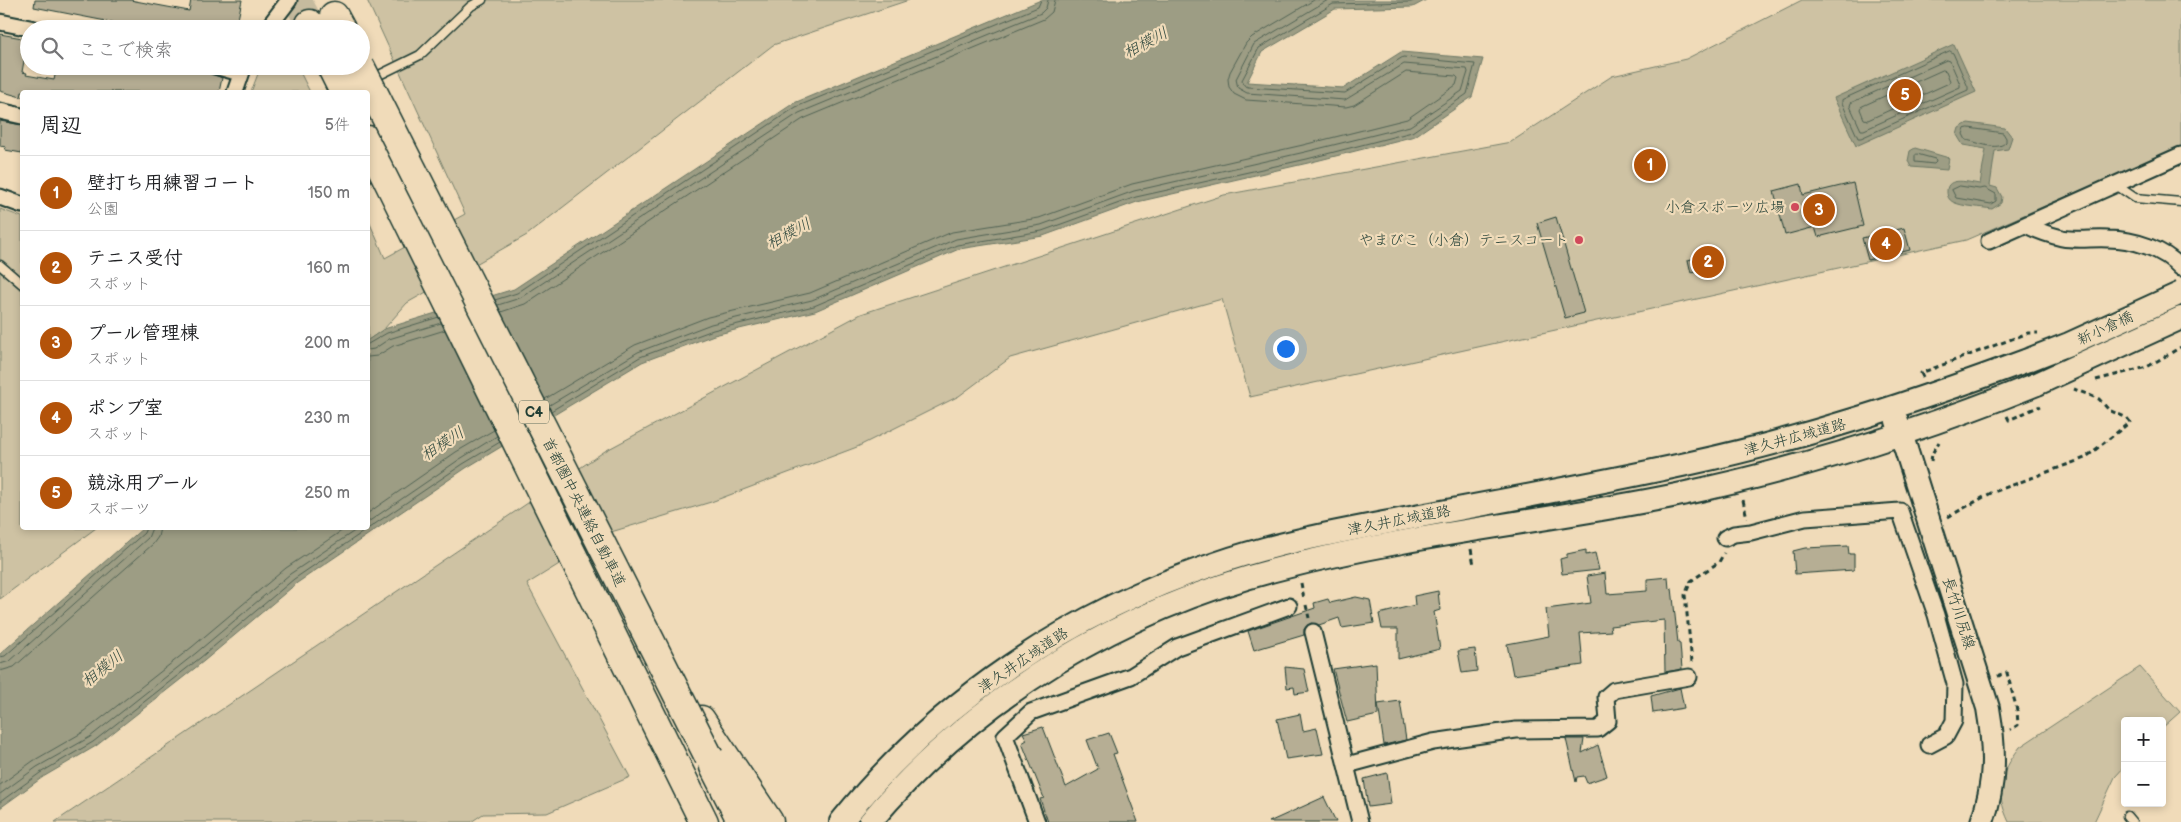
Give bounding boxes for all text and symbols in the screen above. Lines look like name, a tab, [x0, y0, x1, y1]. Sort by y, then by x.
search box	[20, 20, 370, 75]
water label: 相模川	[1120, 24, 1171, 63]
icon: search	[38, 34, 66, 62]
text: ここで検索	[78, 39, 173, 62]
pin: 5	[1889, 76, 1921, 114]
text: 周辺	[40, 113, 82, 138]
text: 5件	[325, 116, 350, 135]
pin: 1	[1634, 146, 1666, 184]
text: 壁打ち用練習コート	[87, 172, 258, 195]
text: 1	[53, 184, 59, 203]
text: 150 m	[308, 184, 350, 203]
pin: 3	[1803, 191, 1835, 229]
place label: 小倉スポーツ広場	[1665, 198, 1785, 217]
text: 公園	[87, 200, 119, 219]
marker: 小倉スポーツ広場	[1789, 201, 1801, 213]
water label: 相模川	[763, 215, 814, 254]
pin: 4	[1870, 225, 1902, 263]
place label: やまびこ（小倉）テニスコート	[1359, 231, 1569, 250]
marker: やまびこ（小倉）テニスコート	[1573, 234, 1585, 246]
pin: 2	[1692, 243, 1724, 281]
text: テニス受付	[87, 247, 182, 270]
text: 2	[51, 259, 61, 278]
text: 160 m	[307, 259, 350, 278]
text: スポット	[87, 275, 151, 294]
street label: 新小倉橋	[2074, 307, 2136, 350]
text: プール管理棟	[87, 322, 199, 345]
text: 3	[51, 334, 61, 353]
text: 200 m	[304, 334, 350, 353]
your location	[1273, 336, 1299, 362]
text: スポット	[87, 350, 151, 369]
text: ポンプ室	[87, 397, 163, 420]
road number: C4	[519, 401, 549, 424]
text: 4	[51, 409, 61, 428]
text: 230 m	[304, 409, 350, 428]
street label: 津久井広域道路	[1742, 415, 1848, 460]
water label: 相模川	[418, 423, 468, 465]
text: スポット	[87, 425, 151, 444]
street label: 首都圏中央連絡自動車道	[538, 434, 629, 590]
text: 競泳用プール	[87, 472, 199, 495]
text: 5	[51, 484, 61, 503]
text: 250 m	[304, 484, 350, 503]
text: スポーツ	[87, 500, 151, 519]
street label: 津久井広域道路	[1346, 501, 1452, 540]
street label: 長竹川尻線	[1938, 575, 1979, 652]
street label: 津久井広域道路	[974, 623, 1072, 698]
water label: 相模川	[78, 647, 128, 692]
map controls	[2121, 717, 2166, 807]
button: +	[2121, 717, 2166, 762]
button: −	[2121, 762, 2166, 807]

